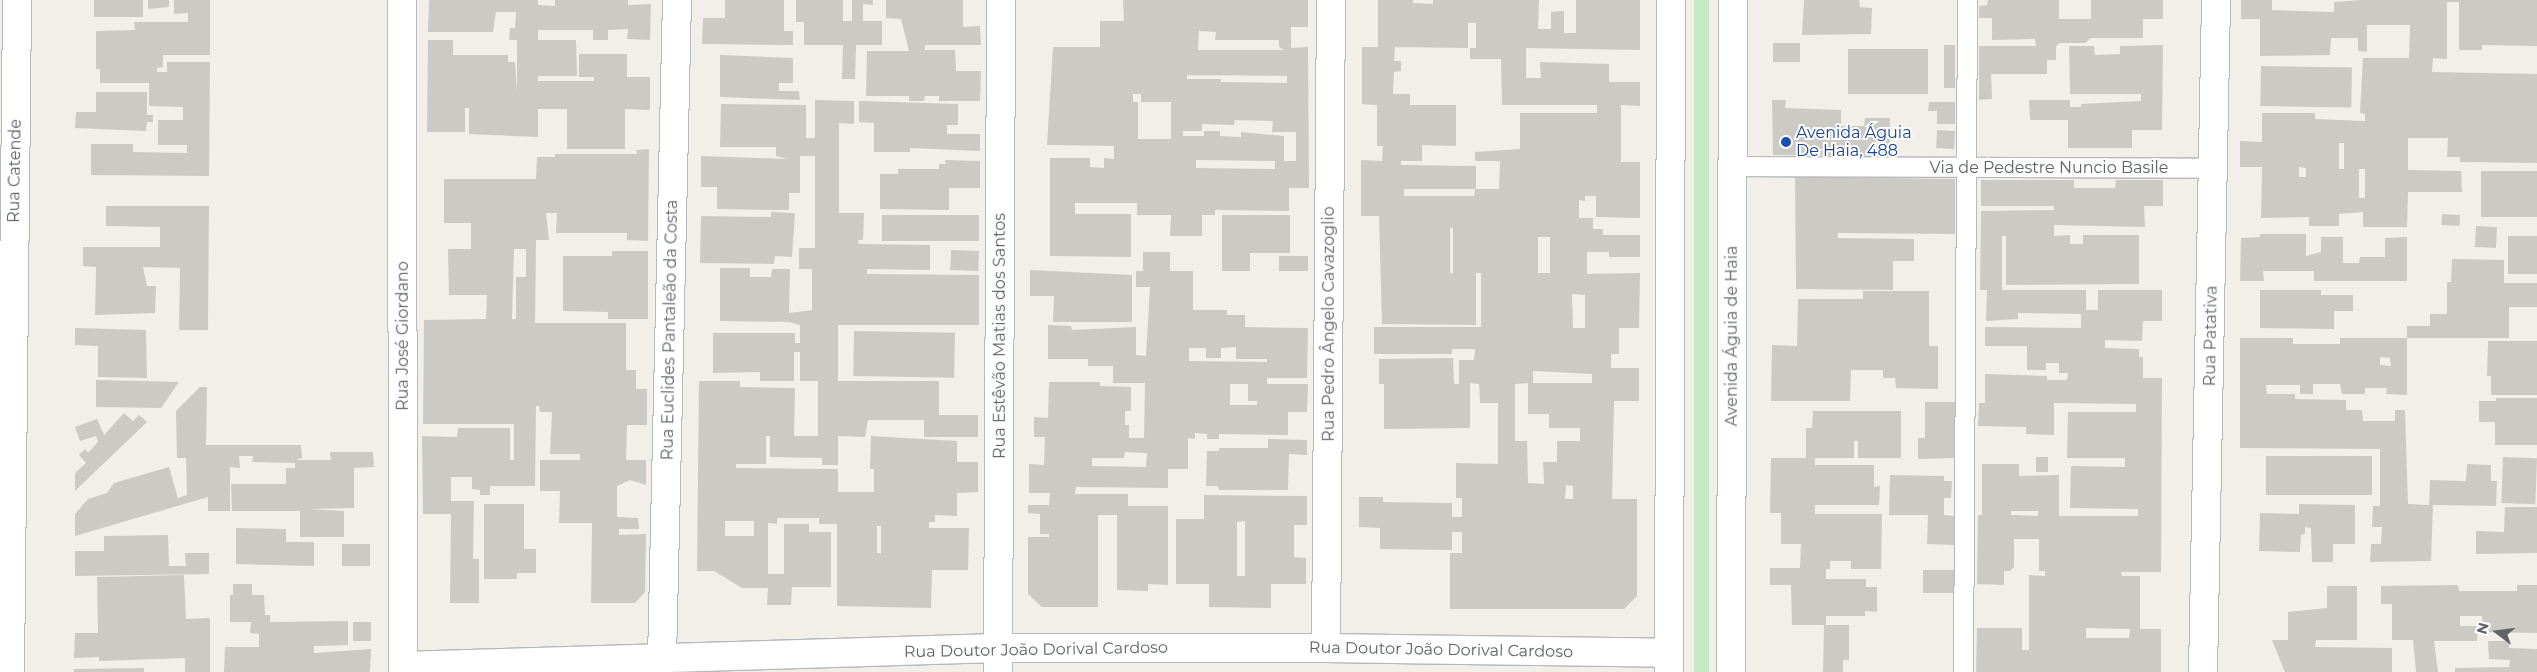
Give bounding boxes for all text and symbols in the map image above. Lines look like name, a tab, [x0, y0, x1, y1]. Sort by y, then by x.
street label: Rua Catende	[4, 119, 26, 223]
place label: Avenida Águia De Haia, 488	[1796, 123, 1912, 161]
marker: Avenida Águia De Haia, 488	[1780, 136, 1792, 148]
street label: Via de Pedestre Nuncio Basile	[1930, 158, 2168, 178]
street label: Rua Euclides Pantaleão da Costa	[658, 199, 682, 461]
street label: Rua Pedro Ângelo Cavazoglio	[1319, 206, 1339, 442]
street label: Rua Estêvão Matias dos Santos	[990, 213, 1010, 459]
street label: Avenida Águia de Haia	[1722, 246, 1742, 426]
street label: Rua José Giordano	[393, 261, 413, 411]
street label: Rua Patativa	[2201, 285, 2221, 387]
north arrow	[2472, 607, 2522, 657]
text: N	[2472, 620, 2493, 636]
street label: Rua Doutor João Dorival Cardoso	[904, 638, 1168, 662]
street label: Rua Doutor João Dorival Cardoso	[1309, 638, 1573, 662]

